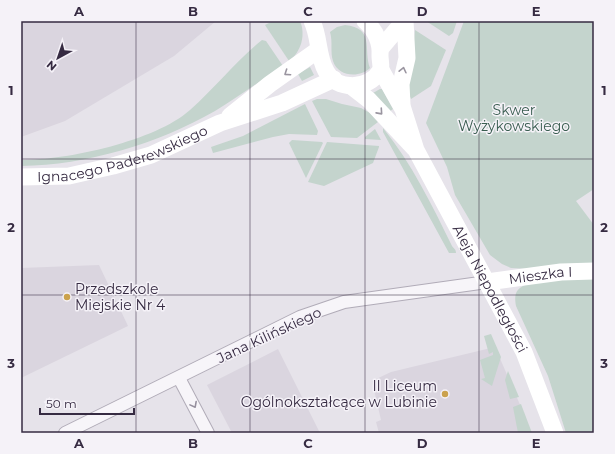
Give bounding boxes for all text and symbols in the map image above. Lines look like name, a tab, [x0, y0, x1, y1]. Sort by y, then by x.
text: A	[73, 3, 85, 19]
text: B	[188, 3, 198, 19]
text: C	[303, 3, 313, 19]
text: D	[417, 3, 428, 19]
text: E	[532, 3, 541, 19]
north arrow	[38, 38, 78, 78]
text: N	[44, 57, 59, 74]
one-way arrow	[399, 67, 407, 74]
one-way arrow	[284, 68, 291, 75]
text: 1	[8, 82, 14, 98]
text: 1	[601, 82, 607, 98]
park label: Skwer Wyżykowskiego	[458, 101, 570, 135]
one-way arrow	[375, 107, 383, 115]
street label: Ignacego Paderewskiego	[37, 121, 210, 186]
text: 2	[7, 219, 15, 235]
text: 2	[600, 219, 608, 235]
street label: Aleja Niepodległości	[449, 222, 532, 356]
street label: Mieszka I	[508, 263, 573, 288]
place label: Przedszkole Miejskie Nr 4	[75, 280, 166, 314]
marker: Przedszkole Miejskie Nr 4	[62, 292, 72, 302]
street label: Jana Kilińskiego	[213, 303, 324, 367]
text: 3	[6, 355, 15, 371]
text: 3	[599, 355, 608, 371]
place label: II Liceum Ogólnokształcące w Lubinie	[241, 377, 437, 411]
marker: II Liceum Ogólnokształcące w Lubinie	[440, 389, 450, 399]
scale bar	[40, 390, 134, 416]
text: 50 m	[46, 396, 77, 411]
one-way arrow	[189, 401, 196, 409]
text: A	[73, 435, 85, 451]
text: B	[188, 435, 198, 451]
text: C	[303, 435, 313, 451]
text: D	[417, 435, 428, 451]
text: E	[532, 435, 541, 451]

